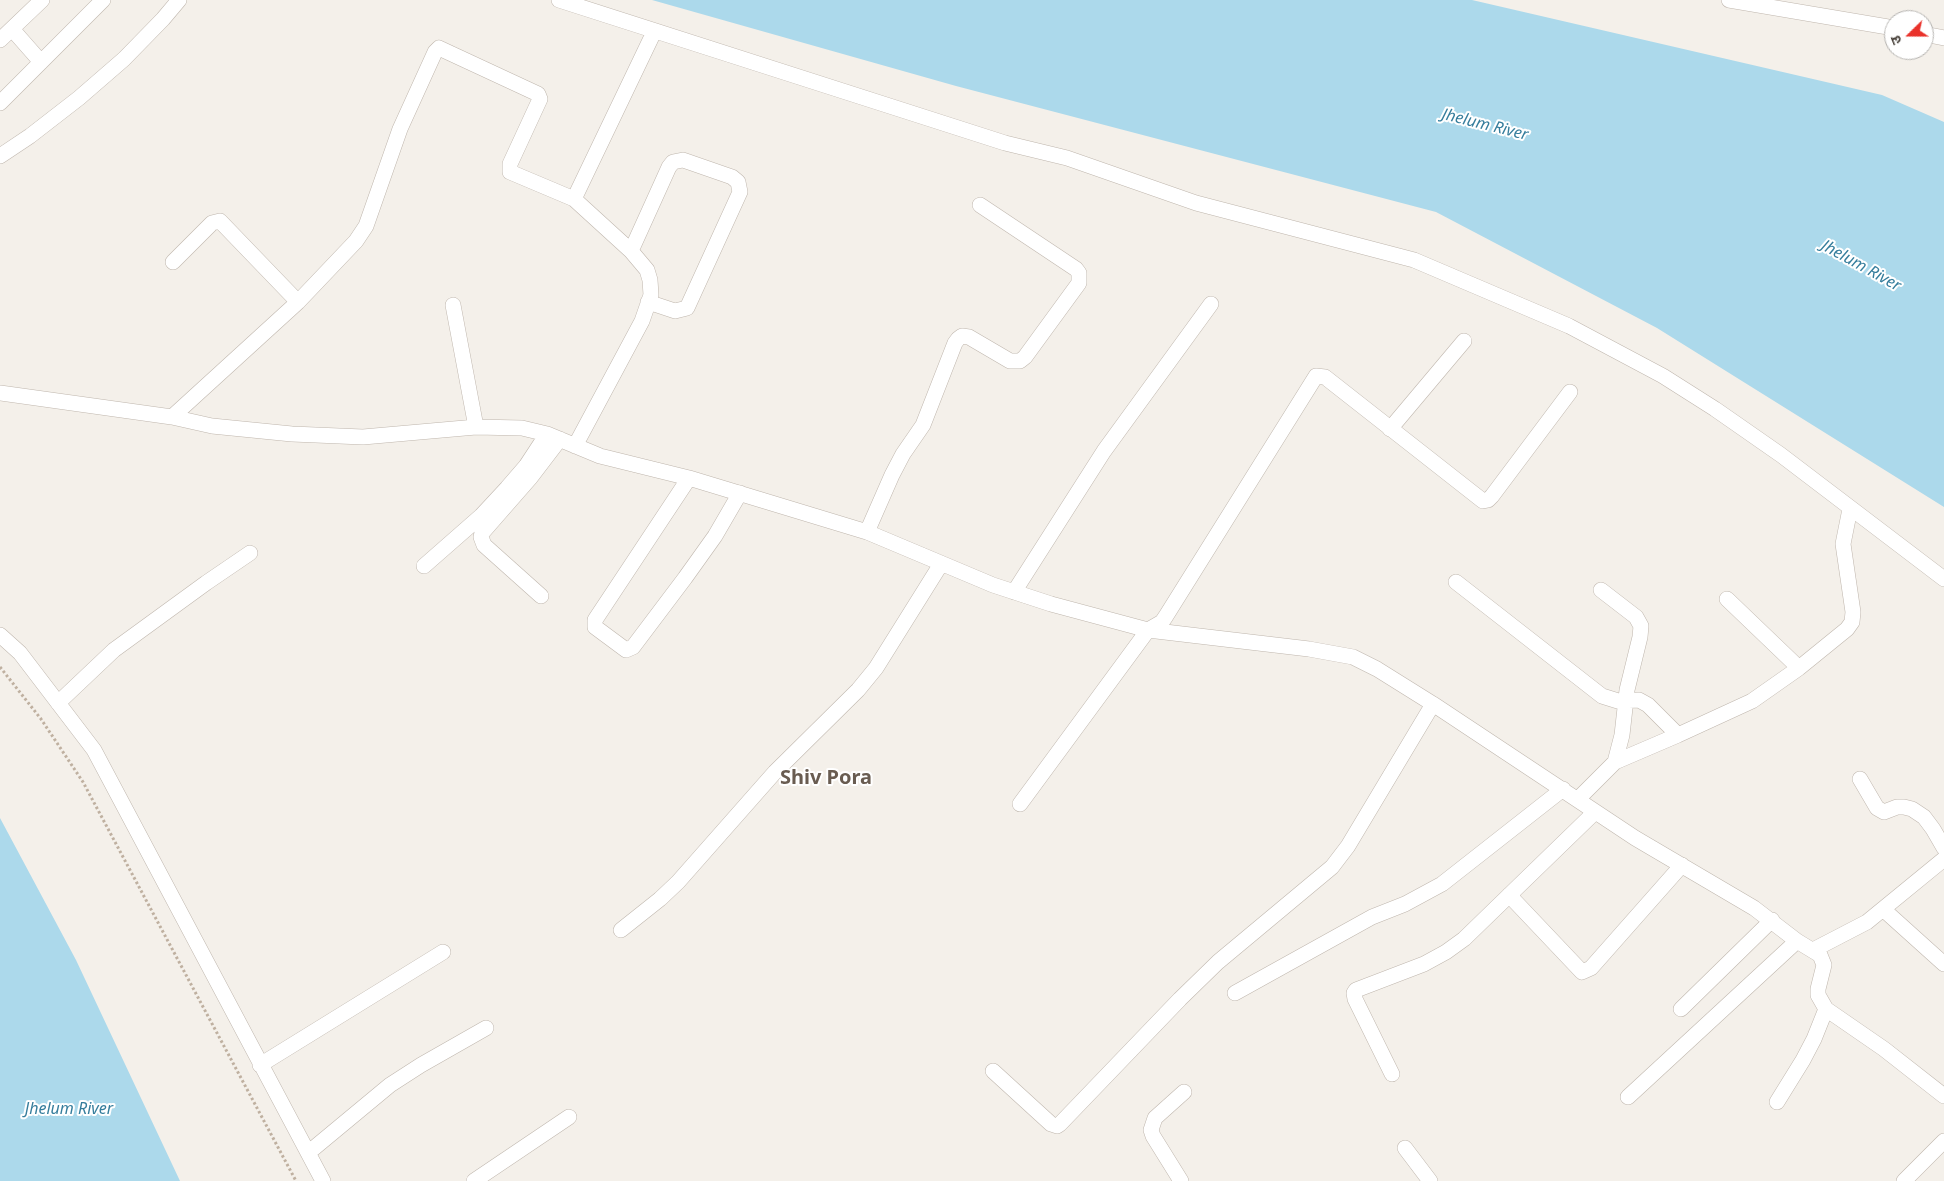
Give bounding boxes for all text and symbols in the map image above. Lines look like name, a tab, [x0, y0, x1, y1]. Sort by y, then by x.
north arrow	[1884, 10, 1934, 60]
text: उ	[1885, 33, 1906, 48]
water label: Jhelum River	[1440, 105, 1530, 145]
water label: Jhelum River	[1818, 236, 1904, 296]
district label: Shiv Pora	[780, 766, 872, 790]
water label: Jhelum River	[25, 1099, 113, 1119]

